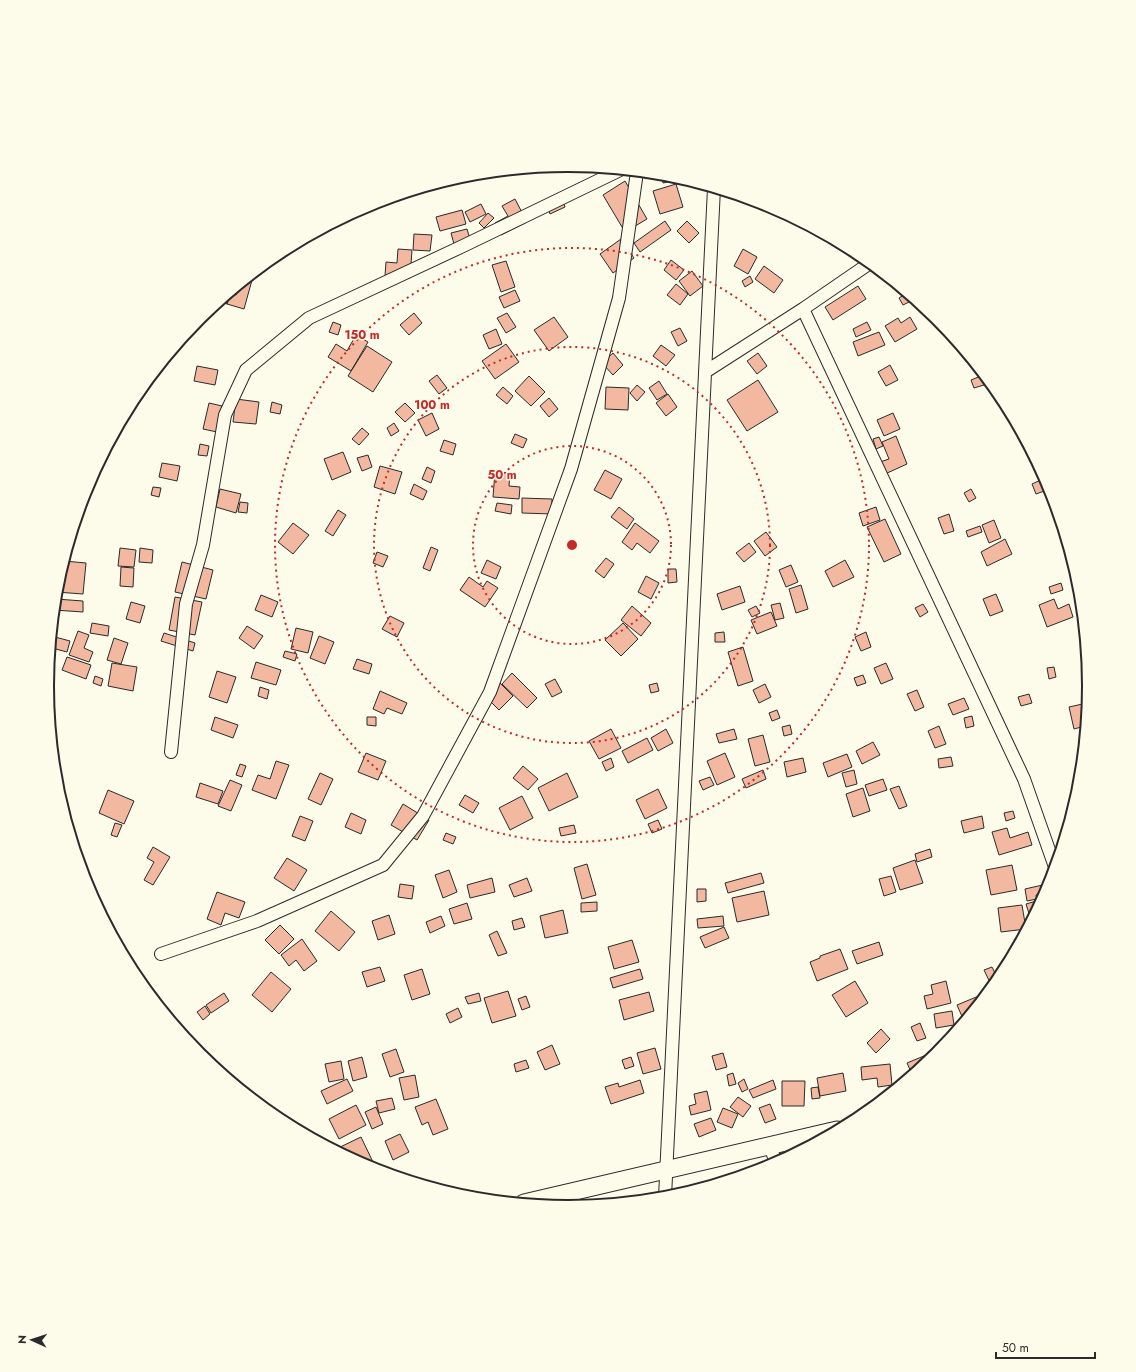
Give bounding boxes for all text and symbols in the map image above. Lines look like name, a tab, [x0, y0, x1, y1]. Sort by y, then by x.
text: 150 m	[344, 326, 380, 344]
text: 100 m	[414, 396, 450, 414]
text: 50 m	[487, 466, 517, 484]
centre of rings	[565, 538, 579, 552]
north arrow	[12, 1320, 52, 1360]
scale bar	[996, 1334, 1095, 1360]
text: N	[14, 1335, 30, 1344]
text: 50 m	[1002, 1339, 1029, 1357]

